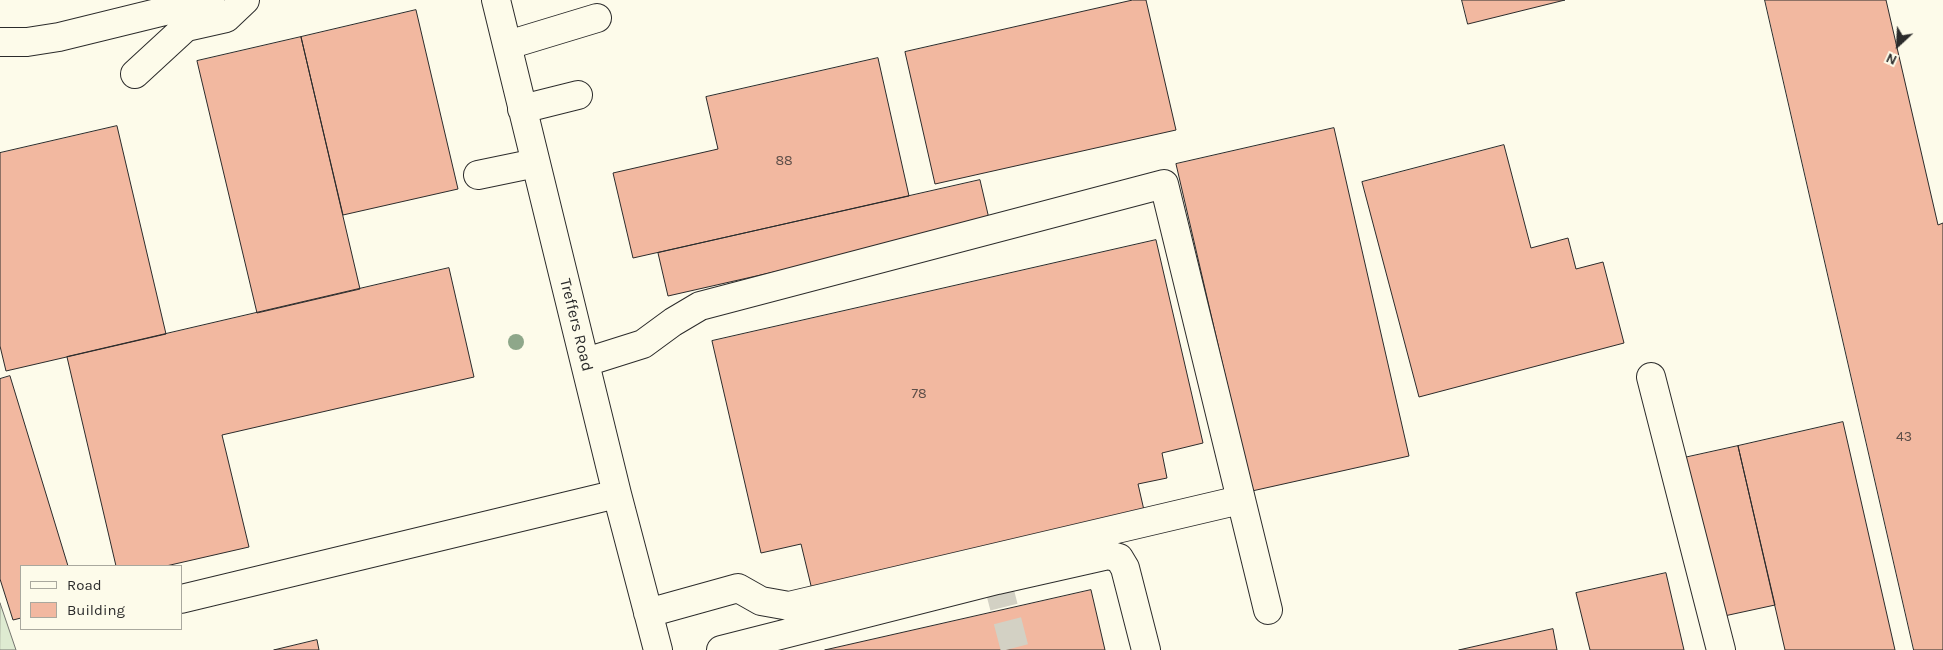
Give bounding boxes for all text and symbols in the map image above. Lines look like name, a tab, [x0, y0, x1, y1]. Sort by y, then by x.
north arrow	[1873, 20, 1923, 70]
text: N	[1883, 49, 1900, 69]
house number: 88	[775, 153, 793, 169]
street label: Treffers Road	[555, 277, 597, 373]
house number: 78	[911, 386, 927, 402]
house number: 43	[1896, 429, 1912, 445]
legend	[20, 565, 182, 630]
text: Road	[67, 576, 102, 594]
text: Building	[67, 601, 125, 619]

